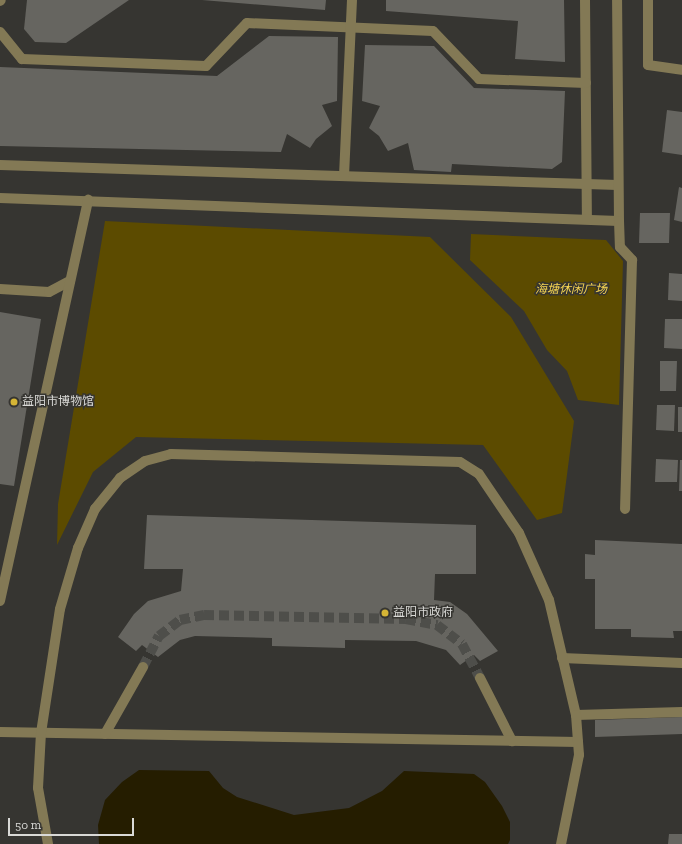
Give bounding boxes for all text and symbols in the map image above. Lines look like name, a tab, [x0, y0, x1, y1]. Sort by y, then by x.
park label: 海塘休闲广场	[535, 283, 607, 297]
place label: 益阳市博物馆	[22, 395, 94, 409]
marker: 益阳市博物馆	[9, 397, 19, 407]
place label: 益阳市政府	[393, 606, 453, 620]
marker: 益阳市政府	[380, 608, 390, 618]
scale bar	[10, 810, 136, 836]
text: 50 m	[15, 818, 41, 832]

